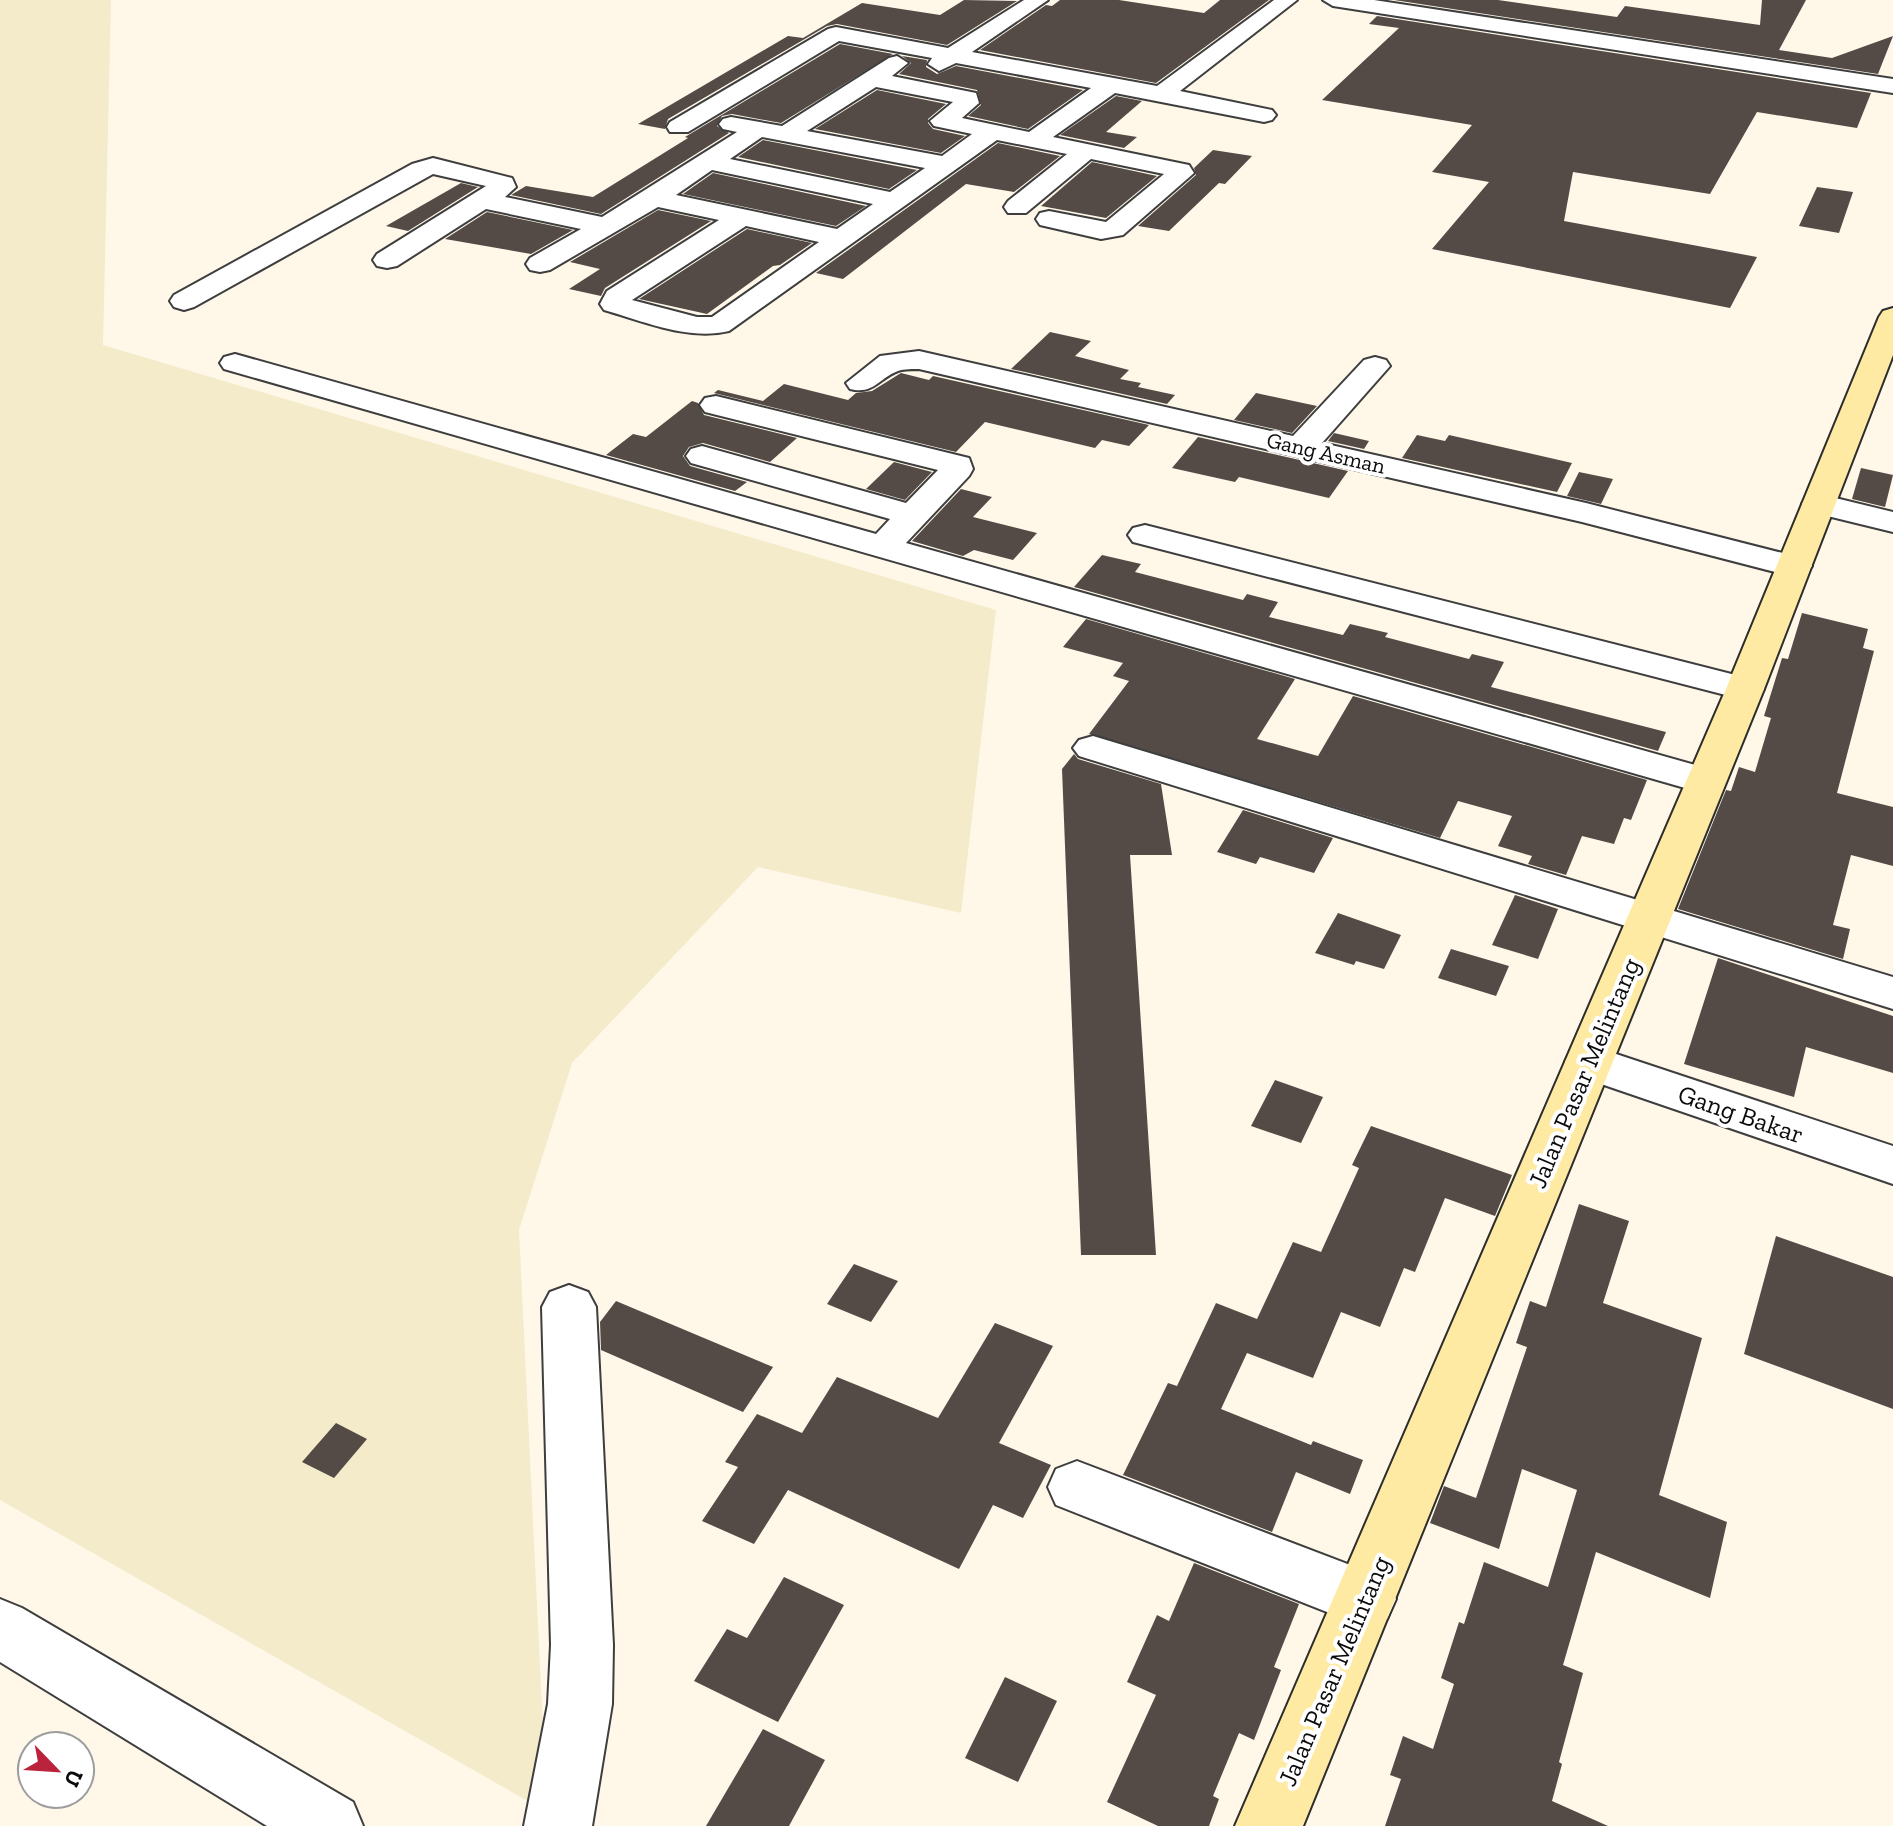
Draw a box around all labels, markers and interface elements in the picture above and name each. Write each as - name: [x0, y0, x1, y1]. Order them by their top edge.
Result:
- street label: Gang Asman: [1264, 426, 1388, 480]
- street label: Jalan Pasar Melintang: [1521, 953, 1647, 1193]
- street label: Gang Bakar: [1674, 1078, 1808, 1150]
- street label: Jalan Pasar Melintang: [1271, 1551, 1397, 1791]
- north arrow: [16, 1730, 96, 1810]
- text: U: [58, 1765, 89, 1791]

